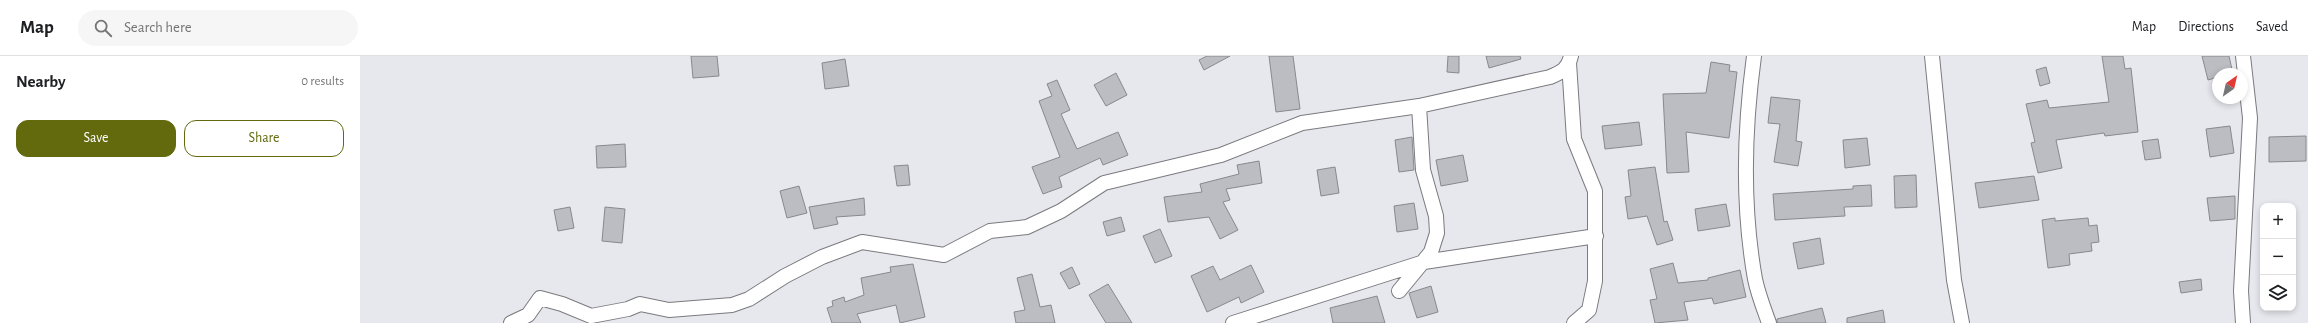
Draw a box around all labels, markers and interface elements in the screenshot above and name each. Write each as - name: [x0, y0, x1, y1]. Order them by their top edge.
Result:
- search box: [78, 10, 358, 46]
- icon: search: [92, 17, 114, 39]
- text: Map: [20, 18, 54, 37]
- text: Search here: [124, 20, 192, 35]
- text: Map: [2132, 20, 2156, 34]
- text: Directions: [2178, 20, 2234, 34]
- text: Saved: [2256, 20, 2288, 34]
- north arrow: [2212, 68, 2248, 104]
- text: Nearby: [16, 73, 66, 90]
- text: 0 results: [301, 75, 344, 88]
- button: Save: [16, 120, 176, 157]
- button: Share: [184, 120, 344, 157]
- map controls: [2260, 203, 2296, 311]
- button: +: [2260, 203, 2296, 239]
- button: −: [2260, 239, 2296, 275]
- button: layers: [2260, 275, 2296, 311]

